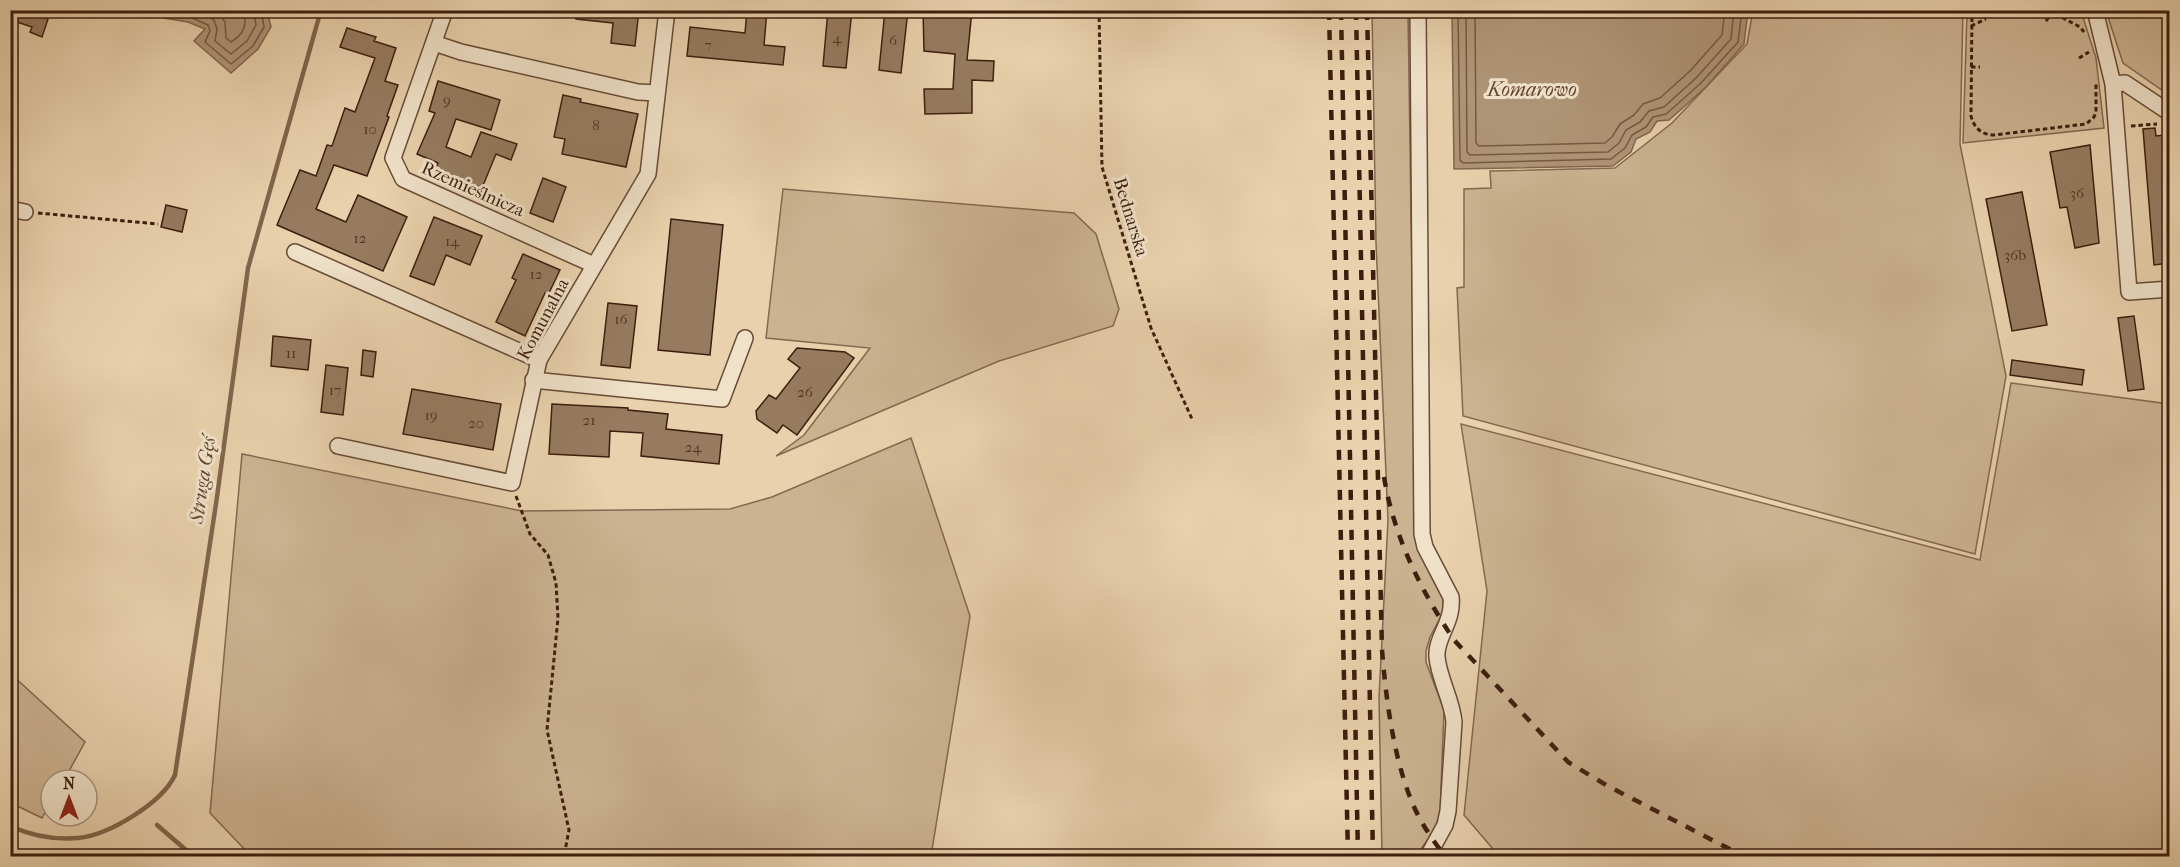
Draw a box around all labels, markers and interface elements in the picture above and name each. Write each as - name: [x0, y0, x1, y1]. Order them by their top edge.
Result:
- house number: 4: [833, 29, 843, 47]
- house number: 6: [889, 31, 898, 49]
- house number: 7: [704, 36, 712, 54]
- water label: Komarowo: [1485, 78, 1577, 101]
- house number: 9: [443, 91, 451, 109]
- house number: 8: [592, 116, 600, 134]
- house number: 10: [363, 120, 377, 138]
- street label: Rzemieślnicza: [418, 157, 528, 222]
- street label: Bednarska: [1109, 175, 1153, 260]
- house number: 36: [2070, 184, 2085, 202]
- house number: 12: [353, 229, 367, 247]
- house number: 14: [445, 232, 460, 250]
- house number: 36b: [2004, 246, 2026, 264]
- house number: 12: [529, 265, 543, 283]
- street label: Komunalna: [513, 274, 574, 364]
- house number: 16: [614, 310, 629, 328]
- house number: 11: [286, 344, 296, 362]
- house number: 17: [329, 381, 341, 399]
- house number: 26: [797, 383, 814, 401]
- house number: 19: [424, 406, 438, 424]
- house number: 21: [582, 411, 596, 429]
- house number: 20: [468, 414, 484, 432]
- water label: Struga Gęś: [185, 431, 221, 526]
- house number: 24: [685, 438, 702, 456]
- north arrow: [39, 768, 99, 828]
- text: N: [63, 774, 76, 793]

